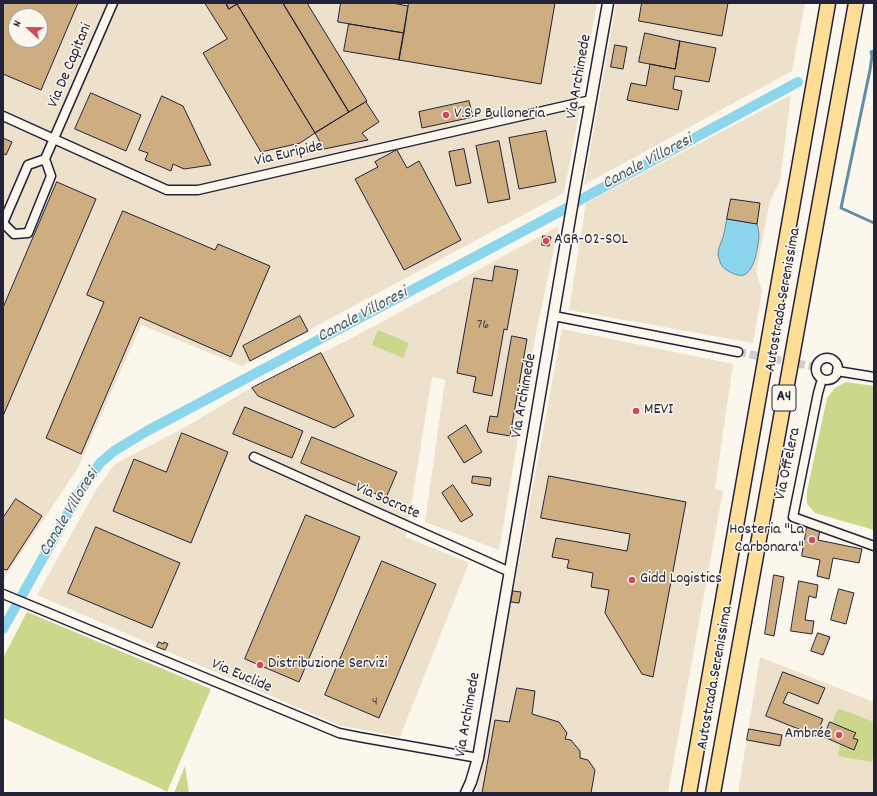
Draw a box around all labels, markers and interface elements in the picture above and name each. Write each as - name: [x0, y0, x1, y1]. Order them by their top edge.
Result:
- north arrow: [8, 8, 48, 48]
- text: N: [9, 18, 26, 29]
- street label: Via De Capitani: [45, 21, 97, 111]
- street label: Via Archimede: [563, 33, 597, 121]
- place label: V.S.P Bulloneria: [454, 105, 545, 125]
- marker: V.S.P Bulloneria: [441, 110, 451, 120]
- water label: Canale Villoresi: [600, 131, 696, 195]
- street label: Via Euripide: [253, 138, 325, 172]
- street label: Autostrada Serenissima: [762, 227, 806, 373]
- place label: AGR-02-SOL: [554, 231, 628, 251]
- marker: AGR-02-SOL: [541, 236, 551, 246]
- water label: Canale Villoresi: [315, 284, 411, 348]
- house number: 76: [477, 318, 489, 334]
- street label: Via Archimede: [508, 352, 542, 440]
- road number: A4: [772, 385, 796, 411]
- place label: MEVI: [644, 401, 673, 421]
- marker: MEVI: [631, 406, 641, 416]
- street label: Via Offelera: [772, 426, 806, 502]
- water label: Canale Villoresi: [36, 465, 104, 561]
- street label: Via Socrate: [352, 479, 422, 525]
- place label: Hosteria "La Carbonara": [729, 521, 804, 559]
- marker: Hosteria "La Carbonara": [807, 535, 817, 545]
- place label: Gidd Logistics: [640, 570, 722, 590]
- marker: Gidd Logistics: [627, 575, 637, 585]
- street label: Autostrada Serenissima: [694, 605, 738, 751]
- place label: Distribuzione Servizi: [268, 655, 387, 675]
- street label: Via Euclide: [208, 656, 274, 698]
- marker: Distribuzione Servizi: [255, 660, 265, 670]
- street label: Via Archimede: [452, 671, 486, 759]
- house number: 4: [372, 695, 378, 711]
- place label: Ambrée: [784, 725, 831, 745]
- marker: Ambrée: [834, 730, 844, 740]

